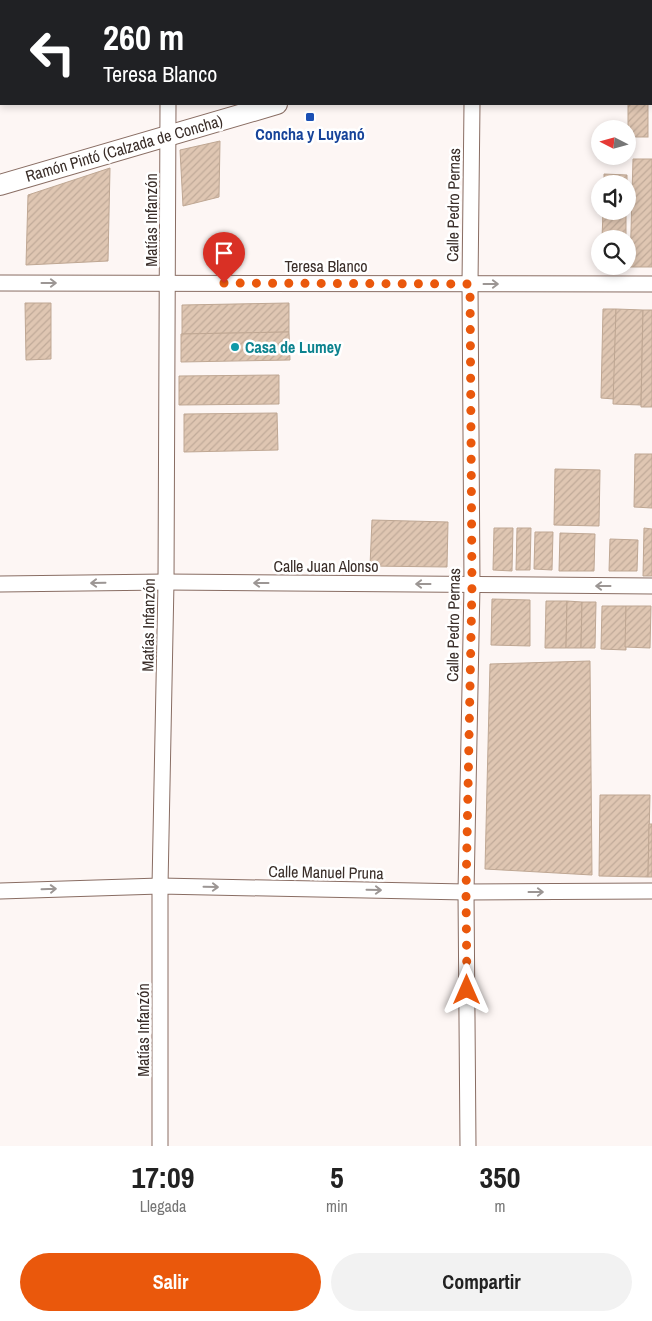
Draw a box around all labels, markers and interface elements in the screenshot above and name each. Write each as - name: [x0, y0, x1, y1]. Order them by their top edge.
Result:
- text: 260 m: [103, 14, 184, 61]
- icon: left: [20, 20, 85, 85]
- text: Teresa Blanco: [103, 59, 217, 89]
- street label: Ramón Pintó (Calzada de Concha): [23, 109, 225, 187]
- marker: Concha y Luyanó: [304, 111, 316, 123]
- north arrow: [591, 120, 636, 165]
- map controls: [591, 120, 636, 275]
- place label: Concha y Luyanó: [255, 123, 365, 145]
- street label: Calle Pedro Pernas: [441, 148, 465, 262]
- street label: Matías Infanzón: [140, 173, 162, 267]
- button: sound: [591, 175, 636, 220]
- button: search: [591, 230, 636, 275]
- pin: [203, 232, 245, 283]
- icon: arrive: [210, 239, 238, 267]
- street label: Teresa Blanco: [284, 255, 368, 277]
- one-way arrow: [40, 278, 56, 288]
- one-way arrow: [482, 279, 499, 289]
- place label: Casa de Lumey: [245, 336, 342, 358]
- marker: Casa de Lumey: [229, 341, 241, 353]
- street label: Calle Juan Alonso: [273, 555, 379, 577]
- street label: Calle Pedro Pernas: [441, 568, 465, 682]
- one-way arrow: [91, 578, 107, 588]
- street label: Matías Infanzón: [136, 578, 160, 672]
- one-way arrow: [253, 578, 270, 588]
- one-way arrow: [416, 579, 432, 589]
- one-way arrow: [596, 581, 612, 591]
- street label: Calle Manuel Pruna: [268, 860, 384, 884]
- one-way arrow: [202, 882, 219, 892]
- one-way arrow: [40, 884, 56, 894]
- one-way arrow: [365, 886, 381, 895]
- one-way arrow: [528, 887, 544, 897]
- position arrow: [440, 963, 492, 1015]
- street label: Matías Infanzón: [132, 983, 154, 1077]
- text: 17:09: [132, 1157, 194, 1197]
- text: 5: [330, 1157, 344, 1197]
- text: 350: [479, 1157, 520, 1197]
- text: Llegada: [140, 1195, 186, 1217]
- text: min: [326, 1195, 348, 1217]
- text: m: [494, 1195, 505, 1217]
- button: Salir: [20, 1253, 321, 1311]
- button: Compartir: [331, 1253, 632, 1311]

